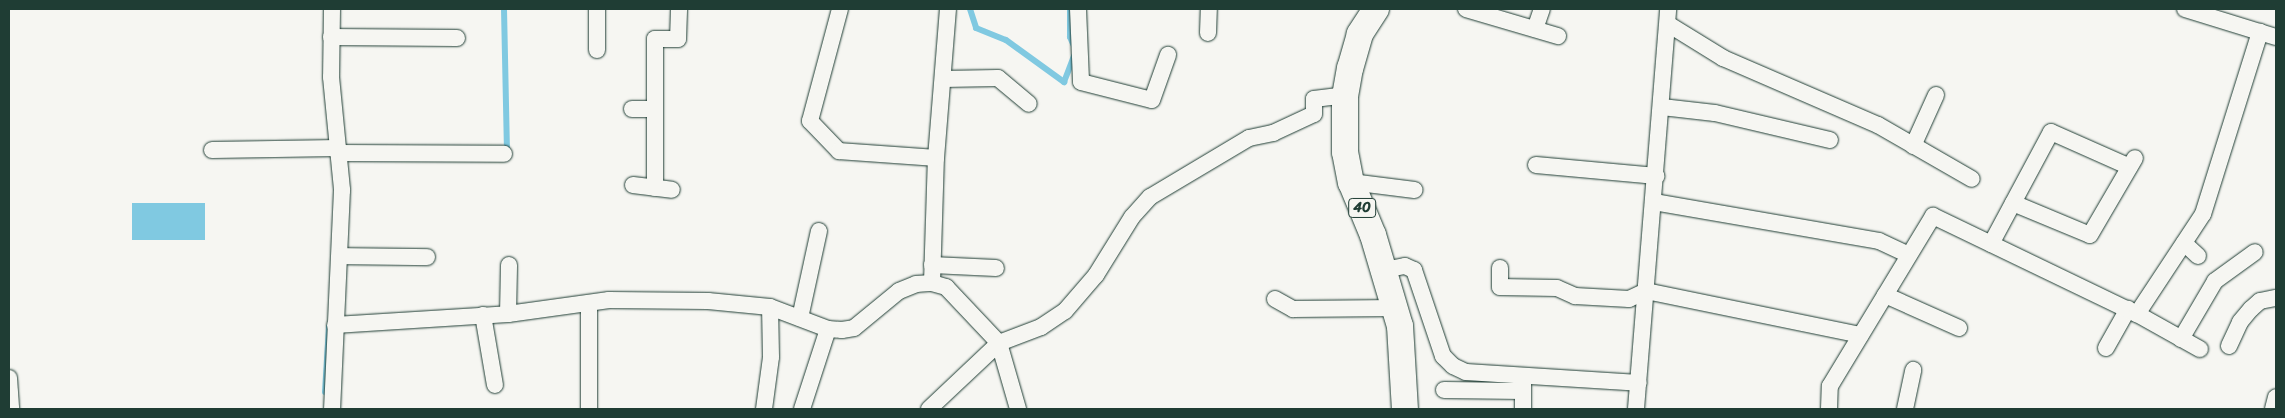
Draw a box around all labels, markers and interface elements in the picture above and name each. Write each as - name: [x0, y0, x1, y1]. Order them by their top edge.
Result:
- road number: 40: [1347, 197, 1377, 220]

